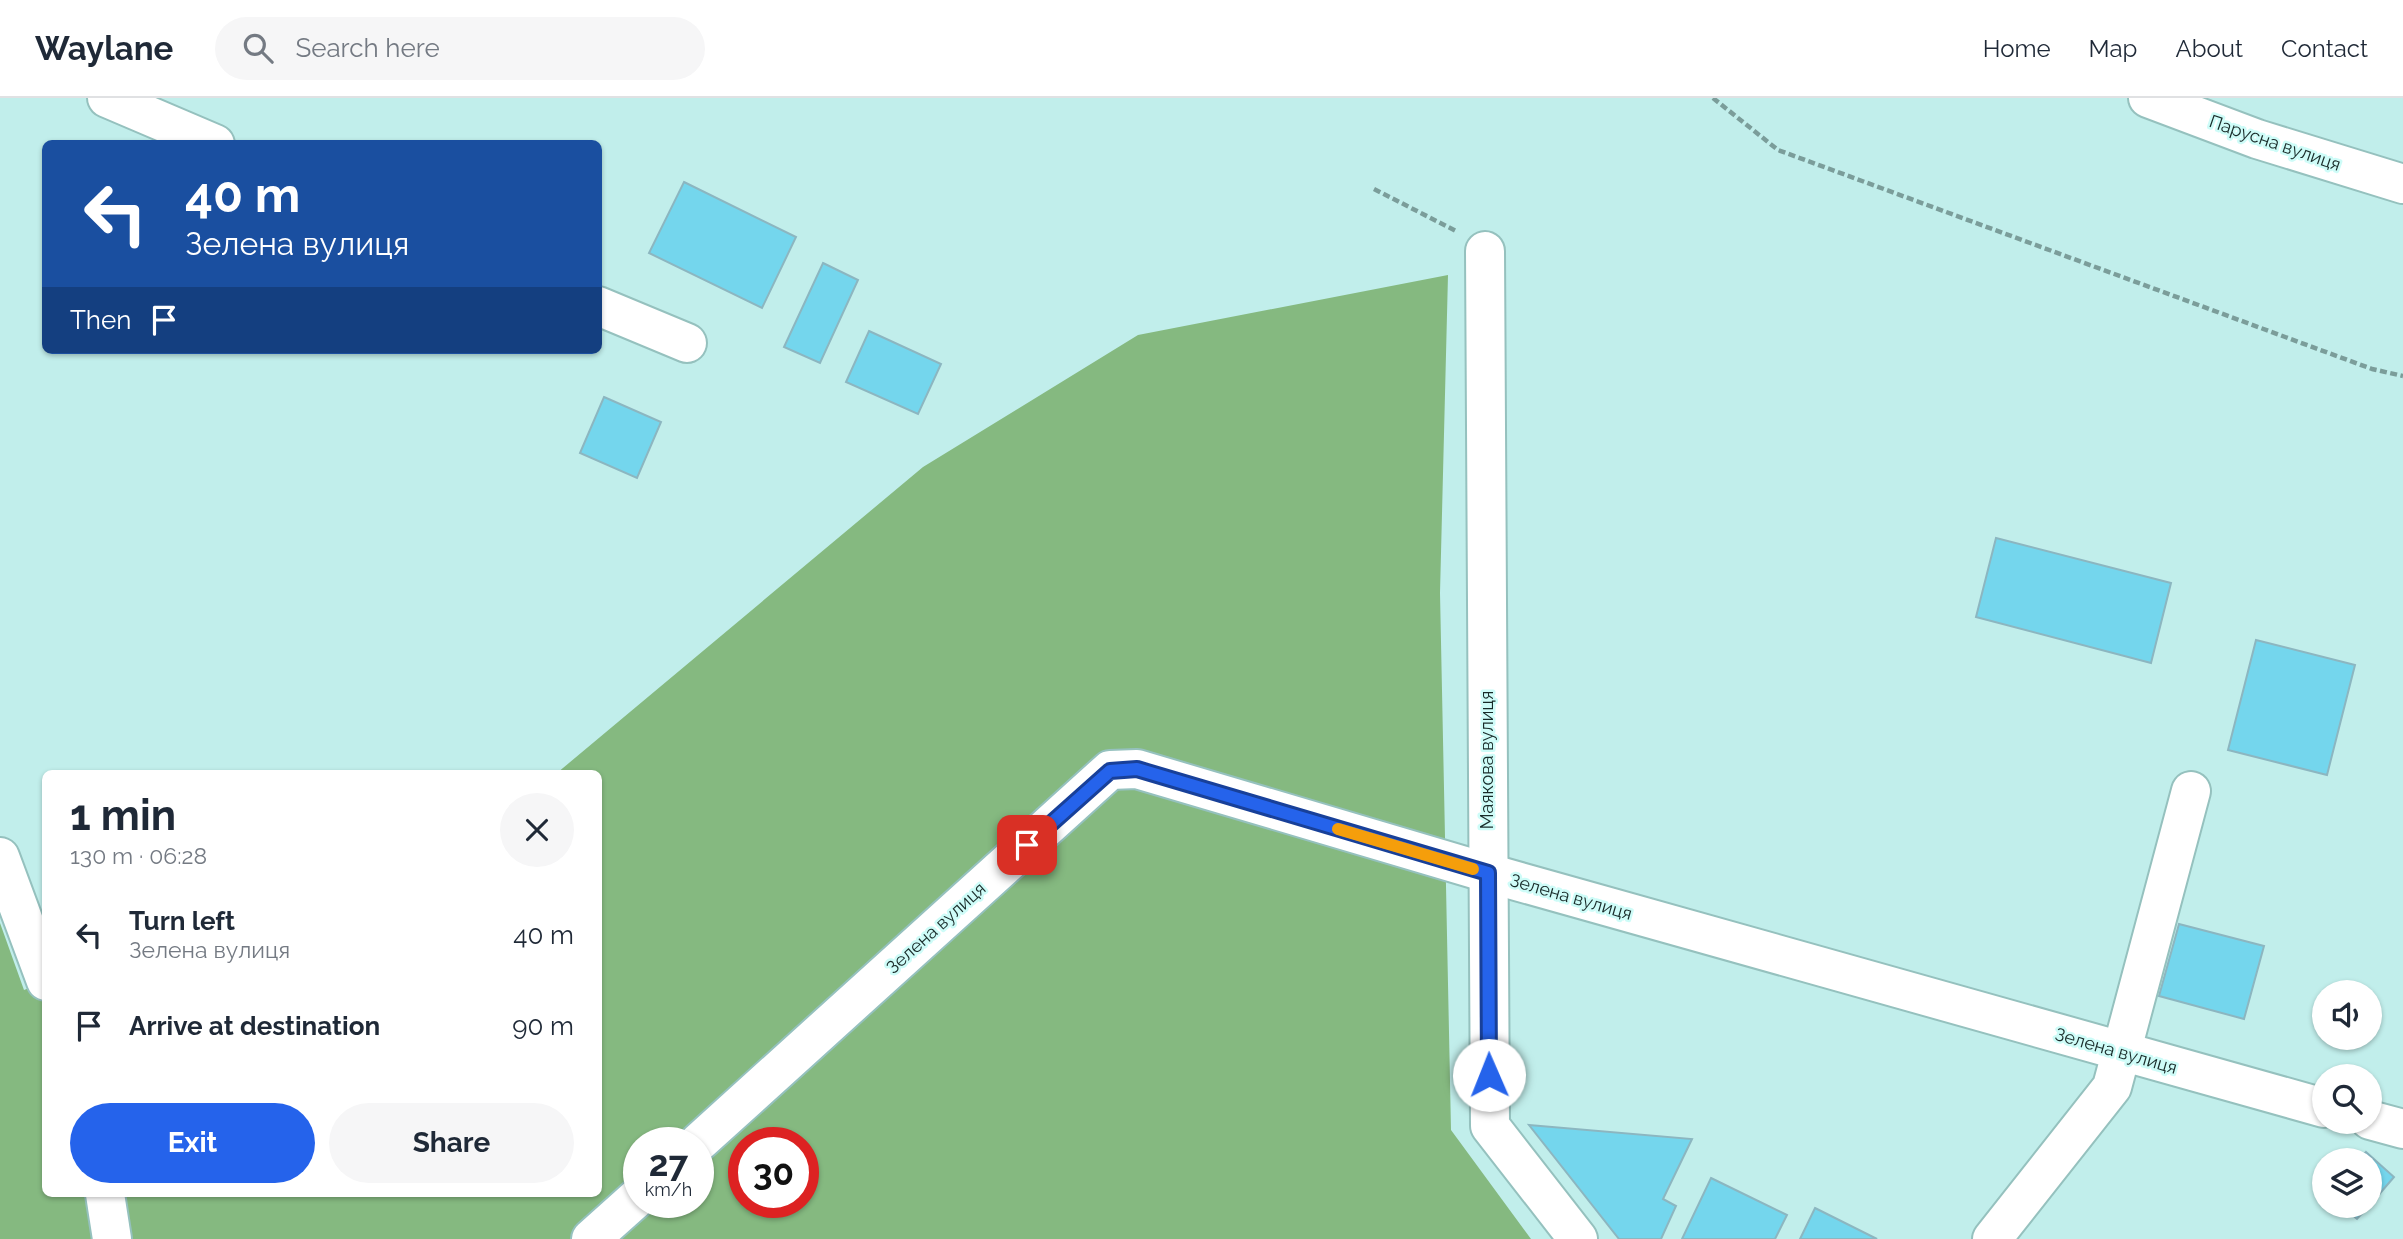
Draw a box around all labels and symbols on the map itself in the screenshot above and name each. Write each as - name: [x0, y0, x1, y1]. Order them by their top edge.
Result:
- street label: Парусна вулиця: [2207, 110, 2344, 175]
- street label: Маякова вулиця: [1476, 691, 1497, 829]
- pin: [997, 815, 1057, 875]
- street label: Зелена вулиця: [1508, 869, 1635, 924]
- street label: Зелена вулиця: [882, 878, 990, 978]
- street label: Зелена вулиця: [2053, 1023, 2180, 1078]
- position arrow: [1452, 1038, 1526, 1112]
- speed limit sign: 30: [728, 1127, 819, 1218]

